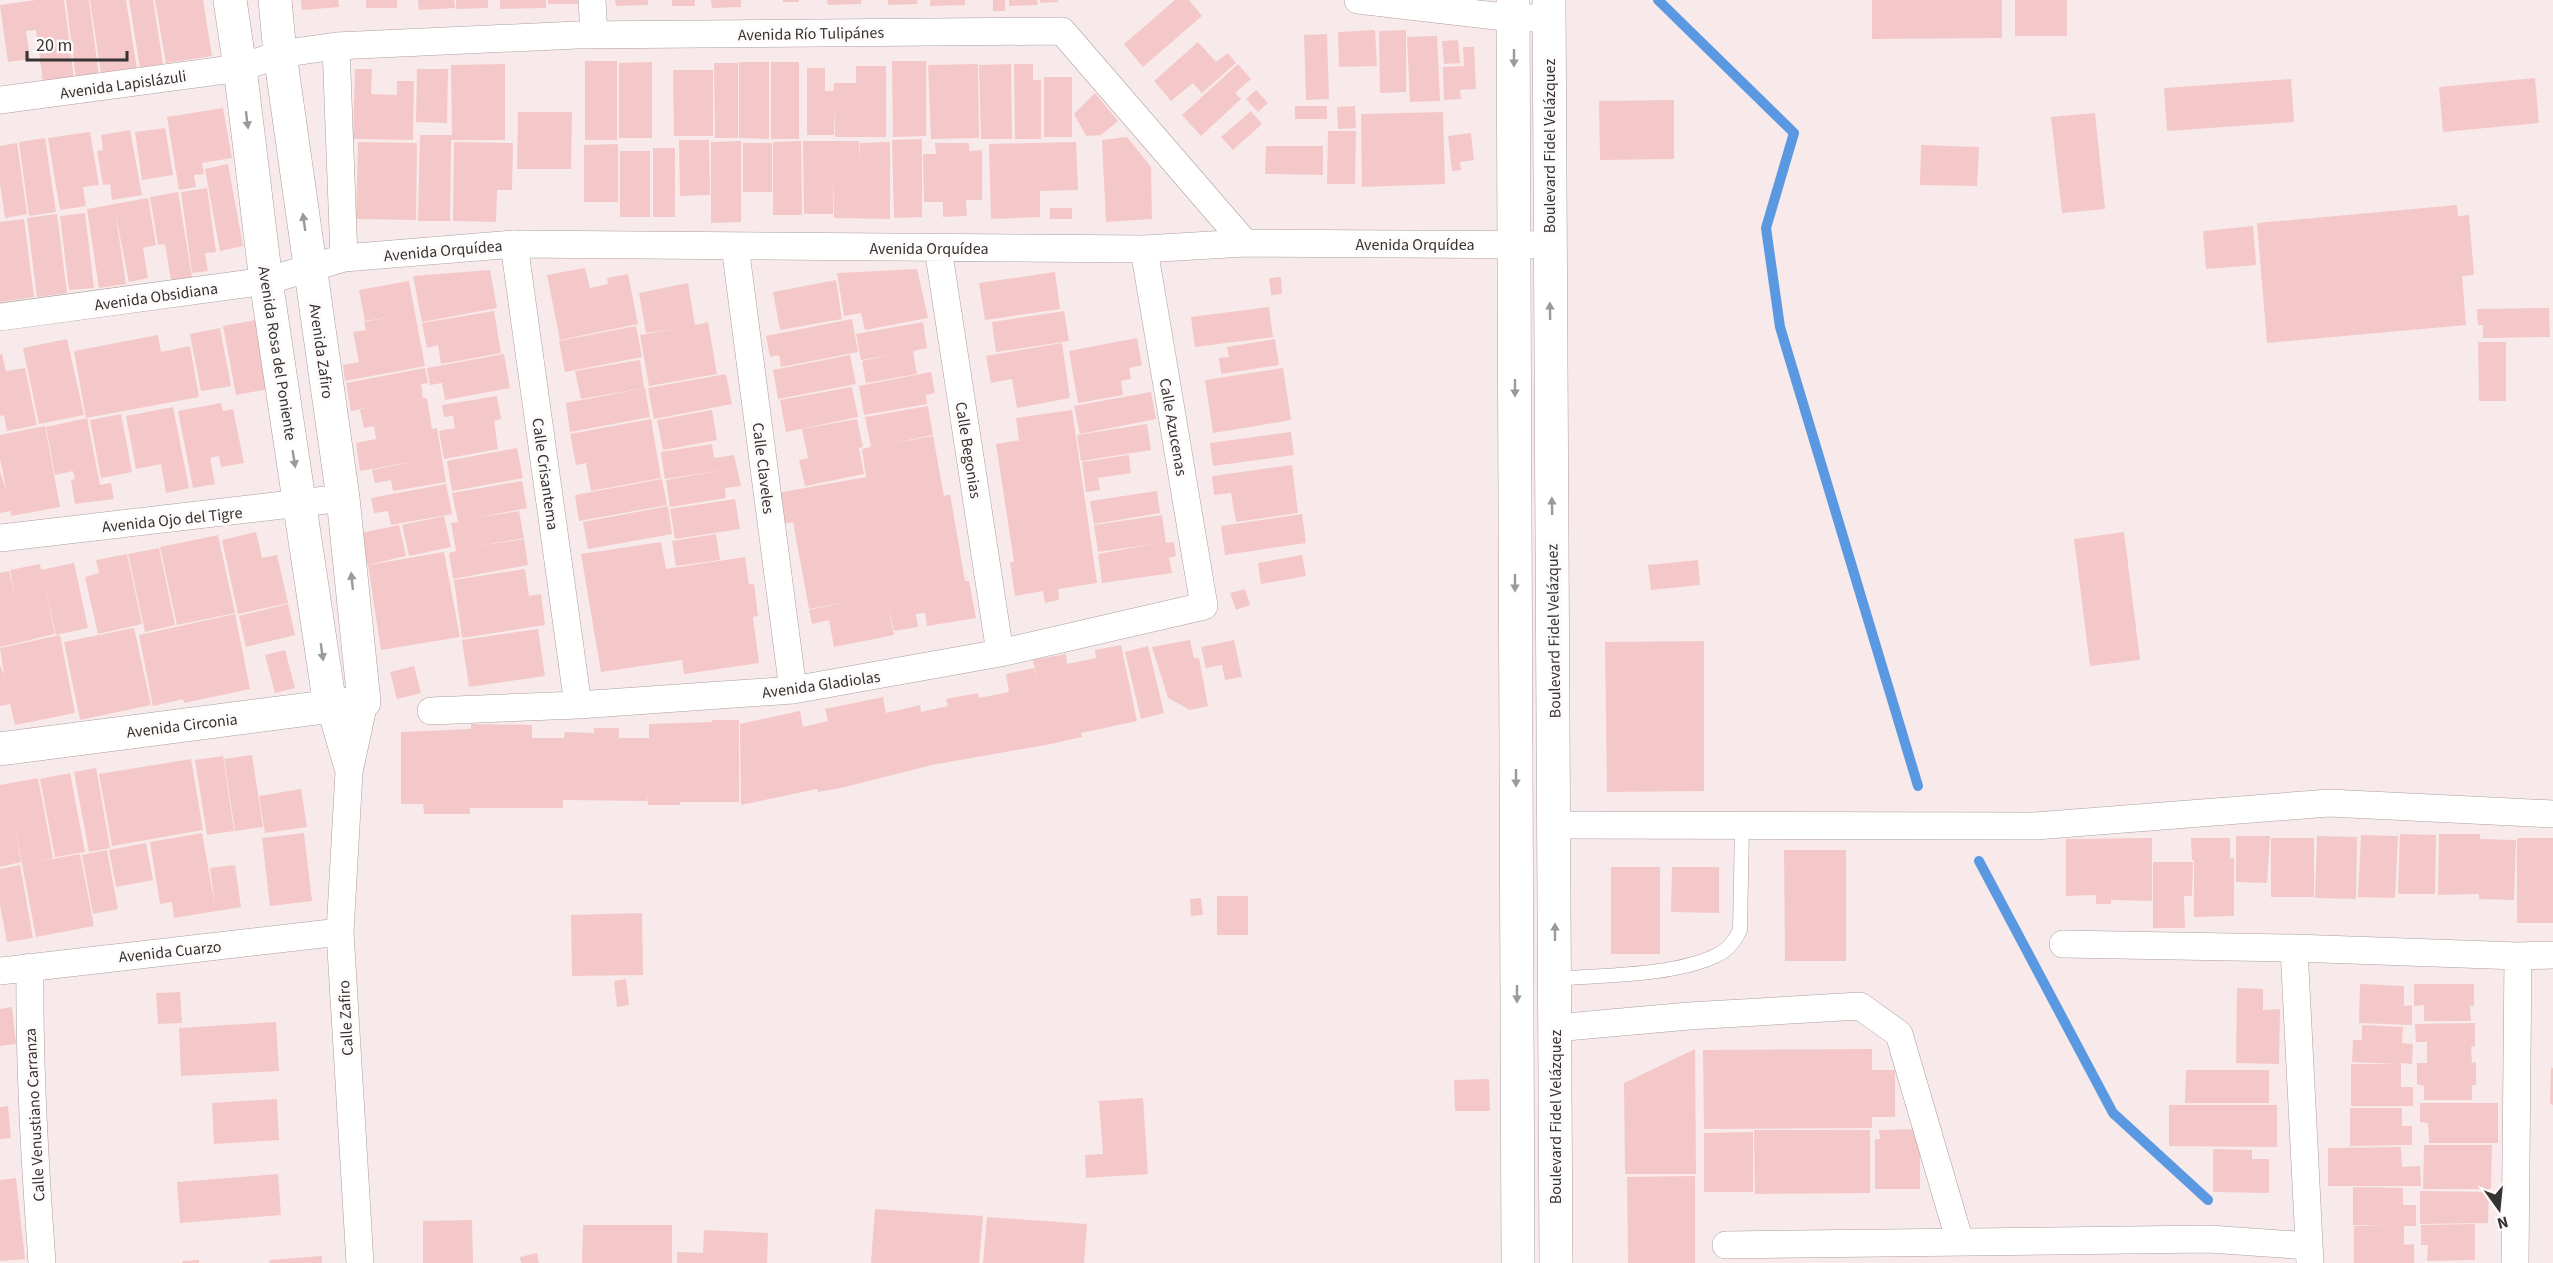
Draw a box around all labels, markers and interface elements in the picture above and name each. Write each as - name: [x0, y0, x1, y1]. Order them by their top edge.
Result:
- street label: Avenida Río Tulipánes: [738, 22, 885, 46]
- scale bar: [27, 24, 128, 62]
- text: 20 m: [36, 33, 72, 58]
- one-way arrow: [1509, 49, 1519, 68]
- street label: Boulevard Fidel Velázquez: [1539, 59, 1561, 233]
- street label: Avenida Lapislázuli: [58, 65, 188, 105]
- one-way arrow: [242, 111, 251, 130]
- one-way arrow: [299, 212, 308, 231]
- street label: Avenida Orquídea: [1356, 234, 1474, 256]
- street label: Avenida Orquídea: [383, 235, 503, 267]
- street label: Avenida Orquídea: [870, 238, 988, 260]
- street label: Avenida Rosa del Poniente: [252, 264, 302, 442]
- street label: Avenida Obsidiana: [93, 277, 219, 317]
- one-way arrow: [1545, 301, 1555, 320]
- street label: Avenida Zafiro: [303, 302, 339, 400]
- street label: Calle Azucenas: [1154, 377, 1192, 478]
- one-way arrow: [1510, 378, 1520, 397]
- street label: Calle Begonias: [950, 400, 987, 500]
- street label: Calle Crisantema: [526, 417, 564, 532]
- street label: Calle Claveles: [746, 421, 780, 515]
- one-way arrow: [290, 450, 299, 469]
- one-way arrow: [1547, 496, 1557, 515]
- street label: Avenida Ojo del Tigre: [101, 502, 244, 538]
- street label: Boulevard Fidel Velázquez: [1541, 543, 1567, 718]
- one-way arrow: [347, 572, 357, 591]
- one-way arrow: [1510, 573, 1520, 592]
- one-way arrow: [318, 643, 327, 662]
- street label: Avenida Gladiolas: [761, 666, 882, 704]
- street label: Avenida Circonia: [125, 708, 239, 744]
- one-way arrow: [1511, 768, 1521, 787]
- one-way arrow: [1550, 922, 1560, 941]
- street label: Avenida Cuarzo: [118, 936, 223, 968]
- street label: Calle Zafiro: [333, 980, 359, 1056]
- one-way arrow: [1512, 984, 1522, 1003]
- street label: Calle Venustiano Carranza: [19, 1028, 51, 1202]
- street label: Boulevard Fidel Velázquez: [1545, 1030, 1567, 1204]
- north arrow: [2469, 1179, 2529, 1239]
- text: N: [2495, 1211, 2511, 1235]

